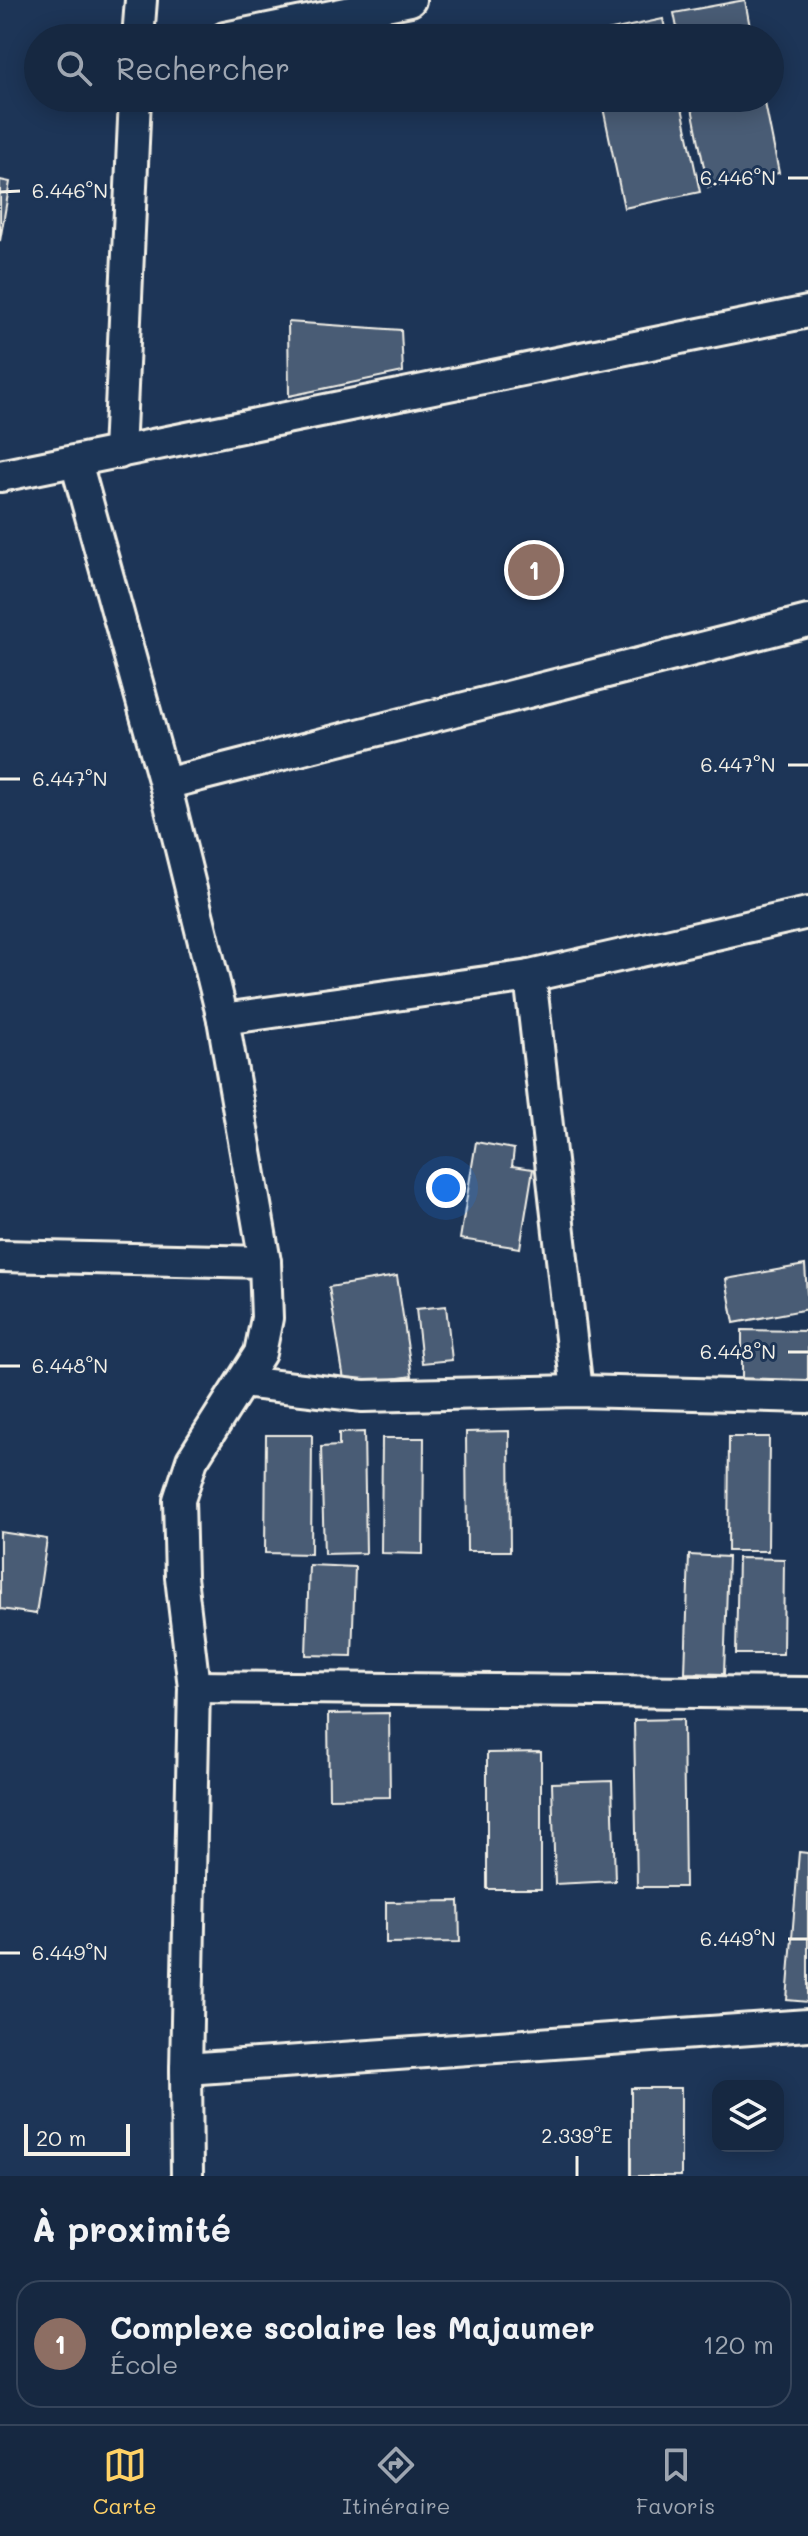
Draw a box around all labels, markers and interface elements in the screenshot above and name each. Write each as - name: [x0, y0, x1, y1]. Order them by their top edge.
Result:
- search box: [24, 24, 784, 112]
- icon: search: [52, 46, 96, 90]
- text: Rechercher: [116, 48, 290, 88]
- text: 6.446°N: [700, 164, 776, 190]
- text: 6.446°N: [32, 177, 108, 203]
- pin: 1: [508, 540, 560, 600]
- text: 6.447°N: [700, 751, 776, 777]
- text: 6.447°N: [32, 765, 108, 791]
- your location: [426, 1168, 466, 1208]
- text: 6.448°N: [700, 1338, 776, 1364]
- text: 6.448°N: [32, 1352, 108, 1378]
- text: 6.449°N: [700, 1925, 776, 1951]
- text: 6.449°N: [32, 1939, 108, 1965]
- map controls: [712, 2080, 784, 2152]
- button: layers: [712, 2080, 784, 2152]
- scale bar: [24, 2120, 130, 2156]
- text: 2.339°E: [541, 2122, 613, 2148]
- text: 20 m: [36, 2123, 86, 2152]
- text: À proximité: [32, 2206, 231, 2251]
- text: Complexe scolaire les Majaumer: [110, 2307, 595, 2347]
- text: 1: [54, 2327, 66, 2361]
- text: 120 m: [703, 2327, 774, 2361]
- text: École: [110, 2347, 178, 2381]
- tab: Carte: [93, 2443, 157, 2520]
- tab: Itinéraire: [342, 2443, 450, 2520]
- tab: Favoris: [636, 2443, 715, 2520]

